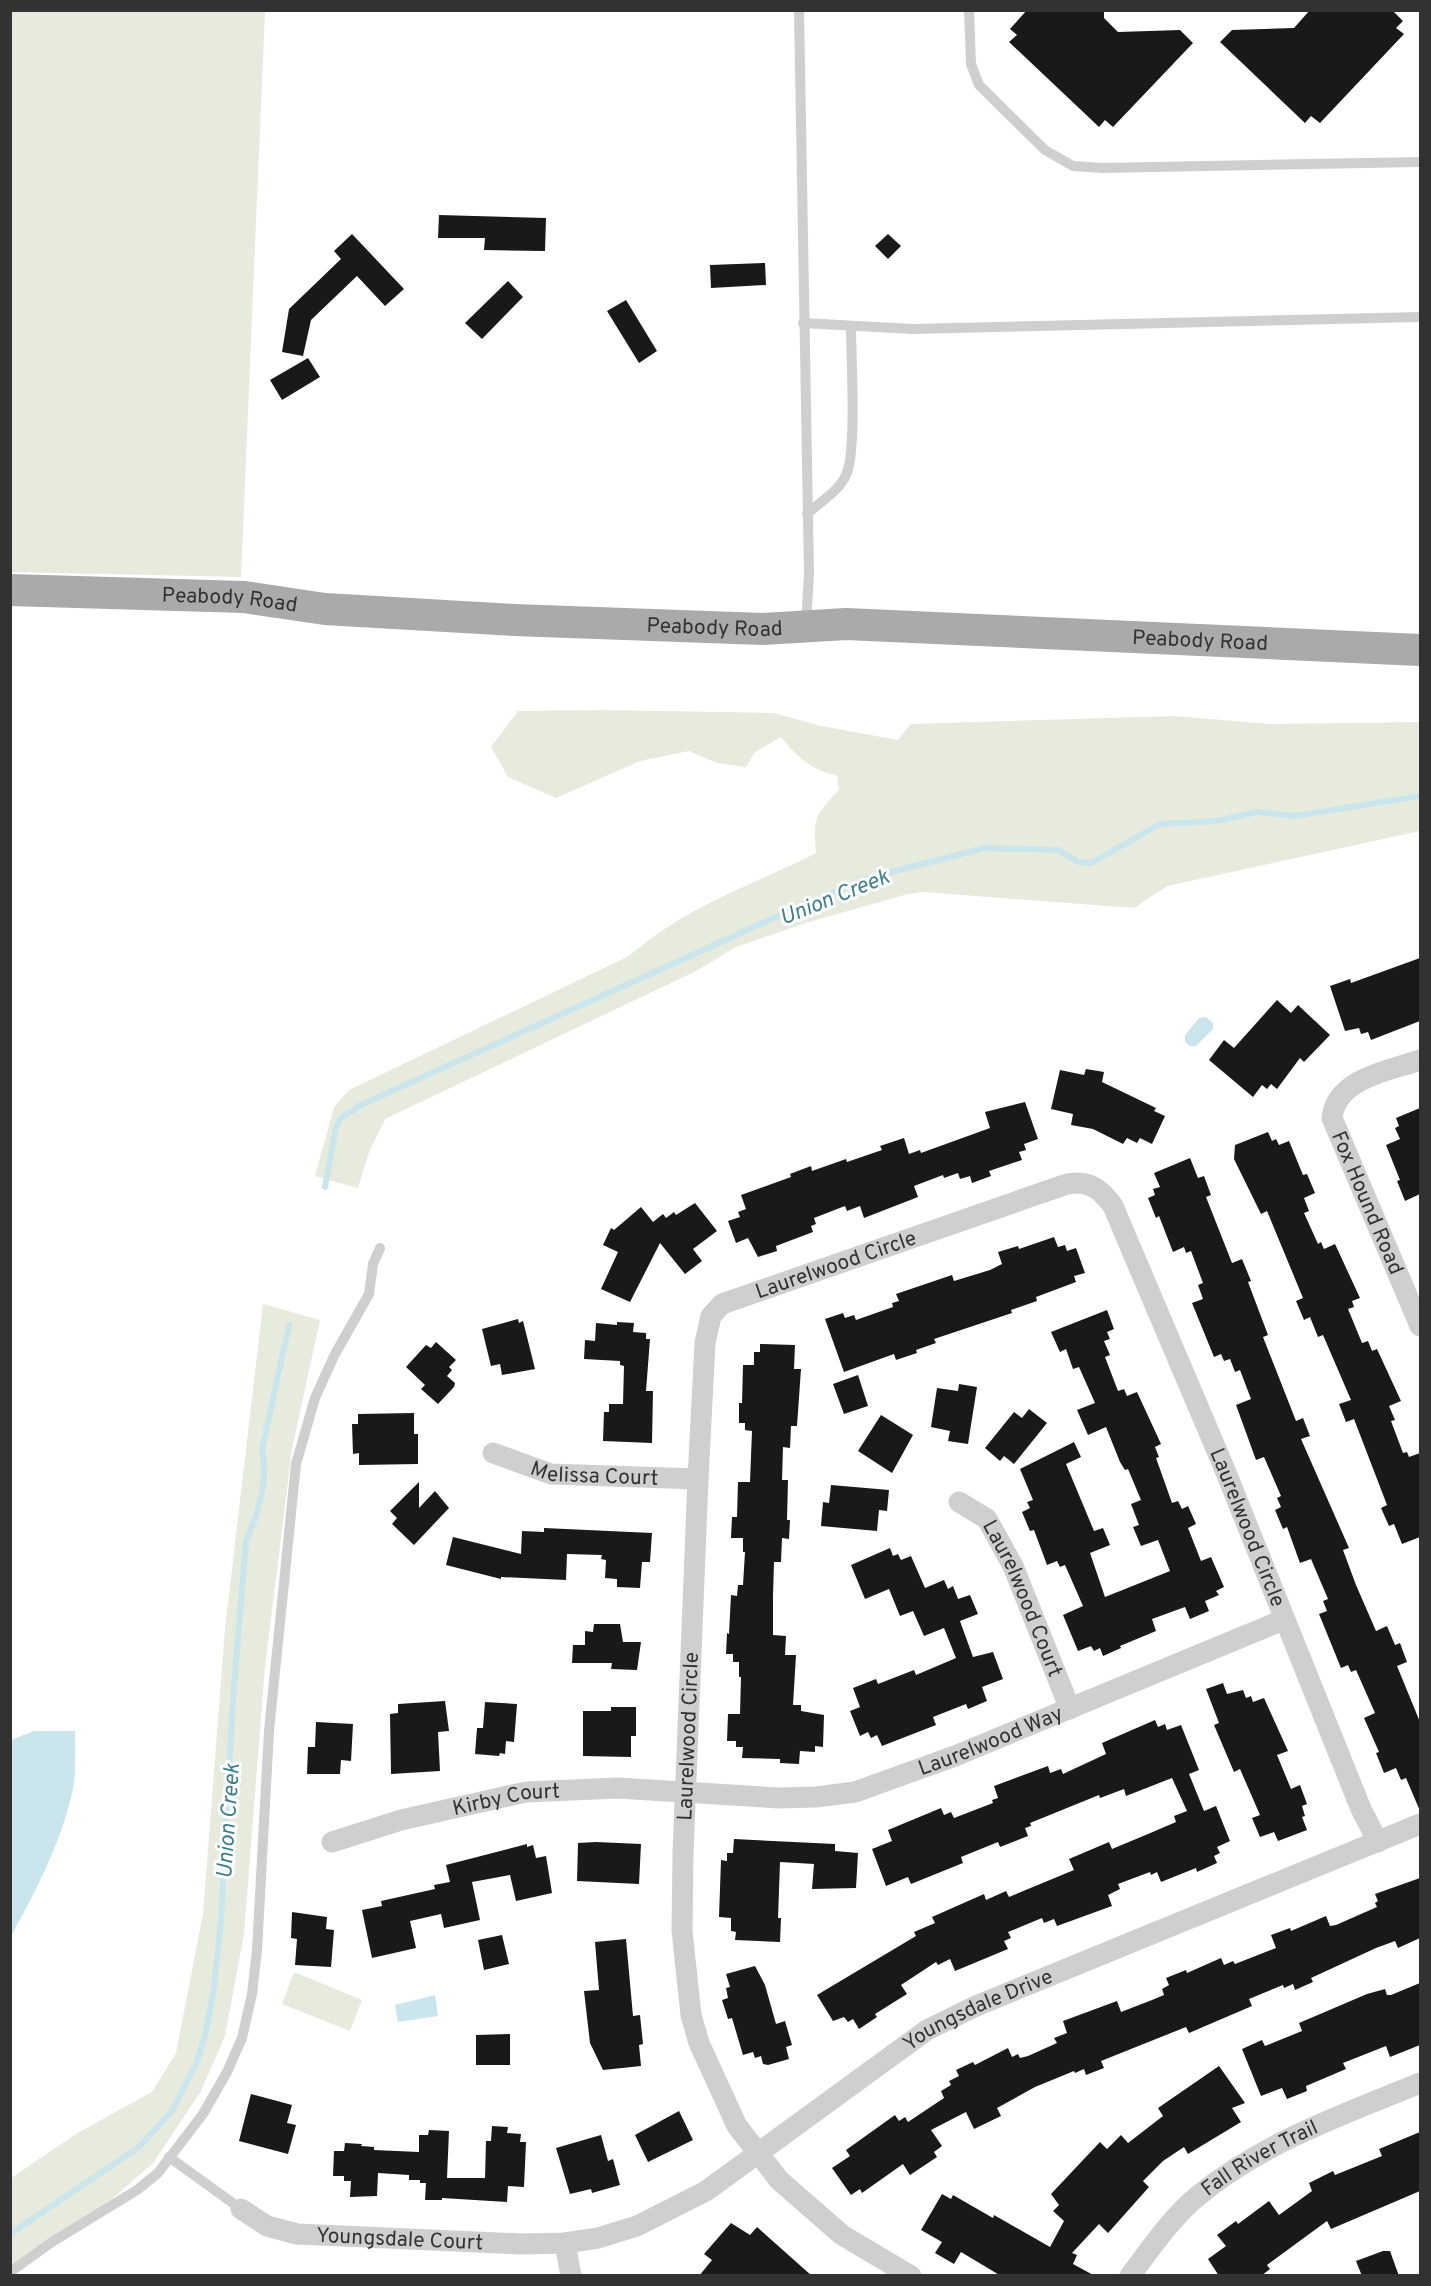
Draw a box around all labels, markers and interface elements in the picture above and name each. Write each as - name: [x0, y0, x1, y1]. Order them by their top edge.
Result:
- street label: Peabody Road: [161, 583, 299, 620]
- street label: Peabody Road: [646, 613, 784, 644]
- street label: Peabody Road: [1131, 625, 1269, 658]
- water label: Union Creek: [776, 864, 894, 933]
- street label: Fox Hound Road: [1324, 1127, 1409, 1279]
- street label: Laurelwood Circle: [752, 1225, 920, 1306]
- street label: Laurelwood Circle: [1202, 1444, 1291, 1611]
- street label: Melissa Court: [526, 1456, 659, 1493]
- street label: Laurelwood Court: [975, 1516, 1068, 1681]
- street label: Laurelwood Circle: [672, 1651, 706, 1821]
- street label: Laurelwood Way: [915, 1701, 1067, 1783]
- water label: Union Creek: [212, 1762, 247, 1880]
- street label: Kirby Court: [450, 1779, 561, 1823]
- street label: Youngsdale Drive: [898, 1964, 1057, 2058]
- street label: Fall River Trail: [1196, 2115, 1323, 2203]
- street label: Youngsdale Court: [316, 2223, 484, 2257]

